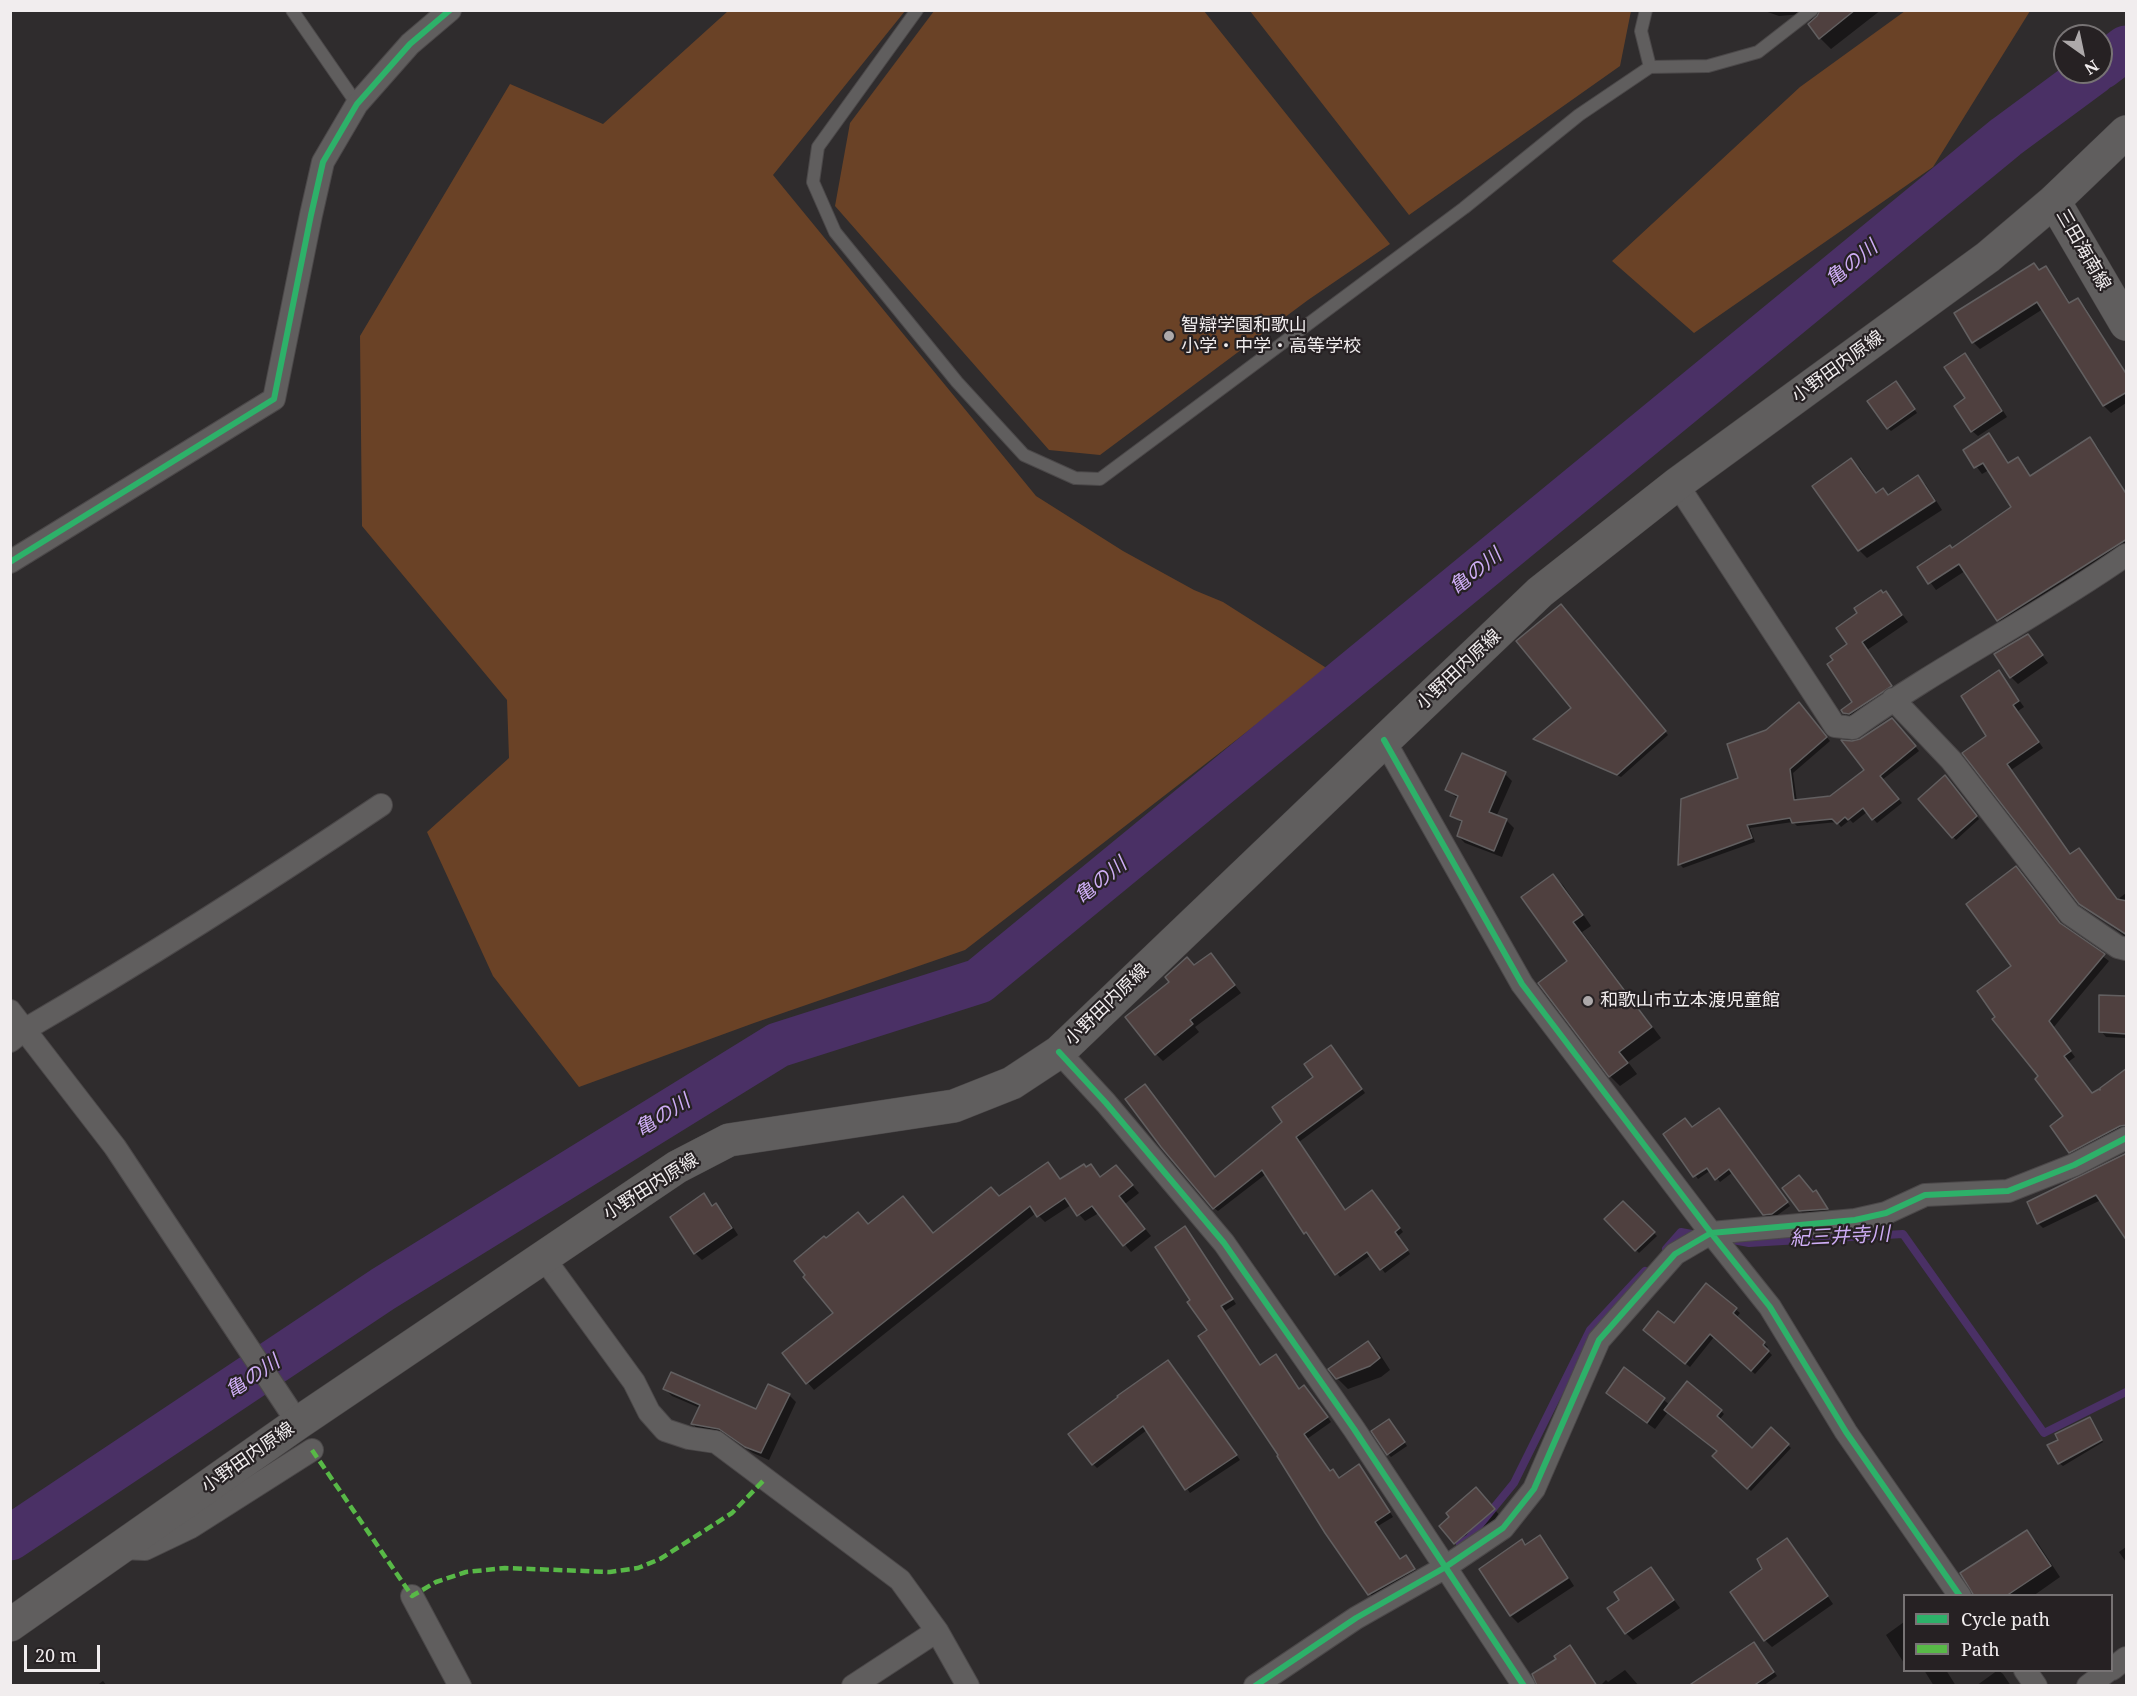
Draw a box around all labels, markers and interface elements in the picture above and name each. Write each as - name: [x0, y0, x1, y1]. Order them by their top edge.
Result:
- north arrow: [2053, 24, 2113, 84]
- text: N: [2080, 55, 2103, 80]
- street label: 三田海南線: [2051, 206, 2115, 294]
- water label: 亀の川: [1821, 236, 1883, 292]
- place label: 智辯学園和歌山 小学・中学・高等学校: [1181, 315, 1361, 358]
- street label: 小野田内原線: [1788, 327, 1888, 407]
- marker: 智辯学園和歌山 小学・中学・高等学校: [1162, 329, 1176, 343]
- water label: 亀の川: [1445, 544, 1507, 600]
- street label: 小野田内原線: [1412, 625, 1506, 715]
- water label: 亀の川: [1070, 853, 1132, 909]
- street label: 小野田内原線: [1061, 960, 1153, 1050]
- place label: 和歌山市立本渡児童館: [1600, 990, 1780, 1012]
- marker: 和歌山市立本渡児童館: [1581, 994, 1595, 1008]
- water label: 亀の川: [631, 1090, 695, 1142]
- street label: 小野田内原線: [599, 1149, 703, 1225]
- water label: 紀三井寺川: [1789, 1222, 1891, 1252]
- water label: 亀の川: [221, 1350, 285, 1404]
- street label: 小野田内原線: [198, 1418, 298, 1498]
- legend: [1903, 1594, 2113, 1672]
- text: Cycle path: [1961, 1607, 2050, 1631]
- scale bar: [27, 1633, 104, 1671]
- text: Path: [1961, 1637, 2000, 1661]
- text: 20 m: [35, 1643, 77, 1667]

